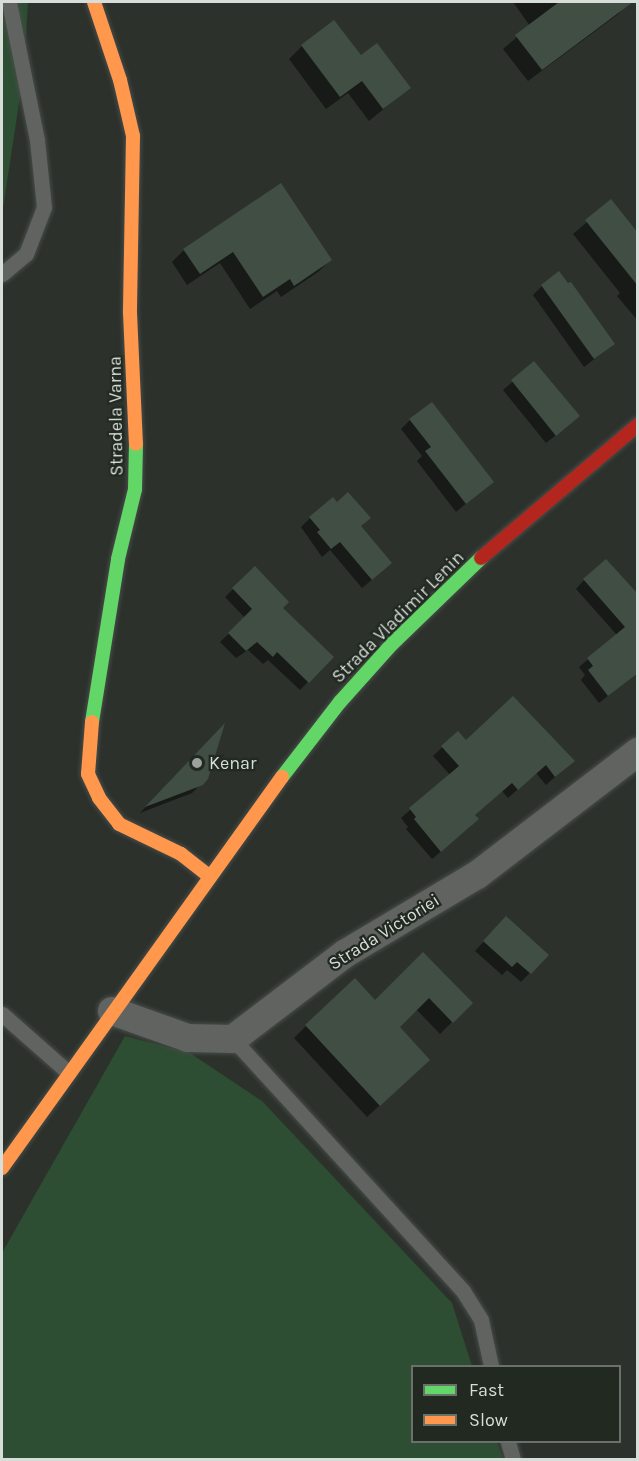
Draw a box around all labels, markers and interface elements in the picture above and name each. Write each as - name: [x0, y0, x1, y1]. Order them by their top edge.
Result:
- street label: Stradela Varna: [104, 356, 128, 476]
- street label: Strada Vladimir Lenin: [328, 547, 468, 687]
- place label: Kenar: [209, 752, 256, 774]
- marker: Kenar: [190, 756, 204, 770]
- street label: Strada Victoriei: [325, 889, 443, 975]
- legend: [411, 1365, 621, 1443]
- text: Fast: [469, 1379, 504, 1401]
- text: Slow: [469, 1409, 508, 1431]

